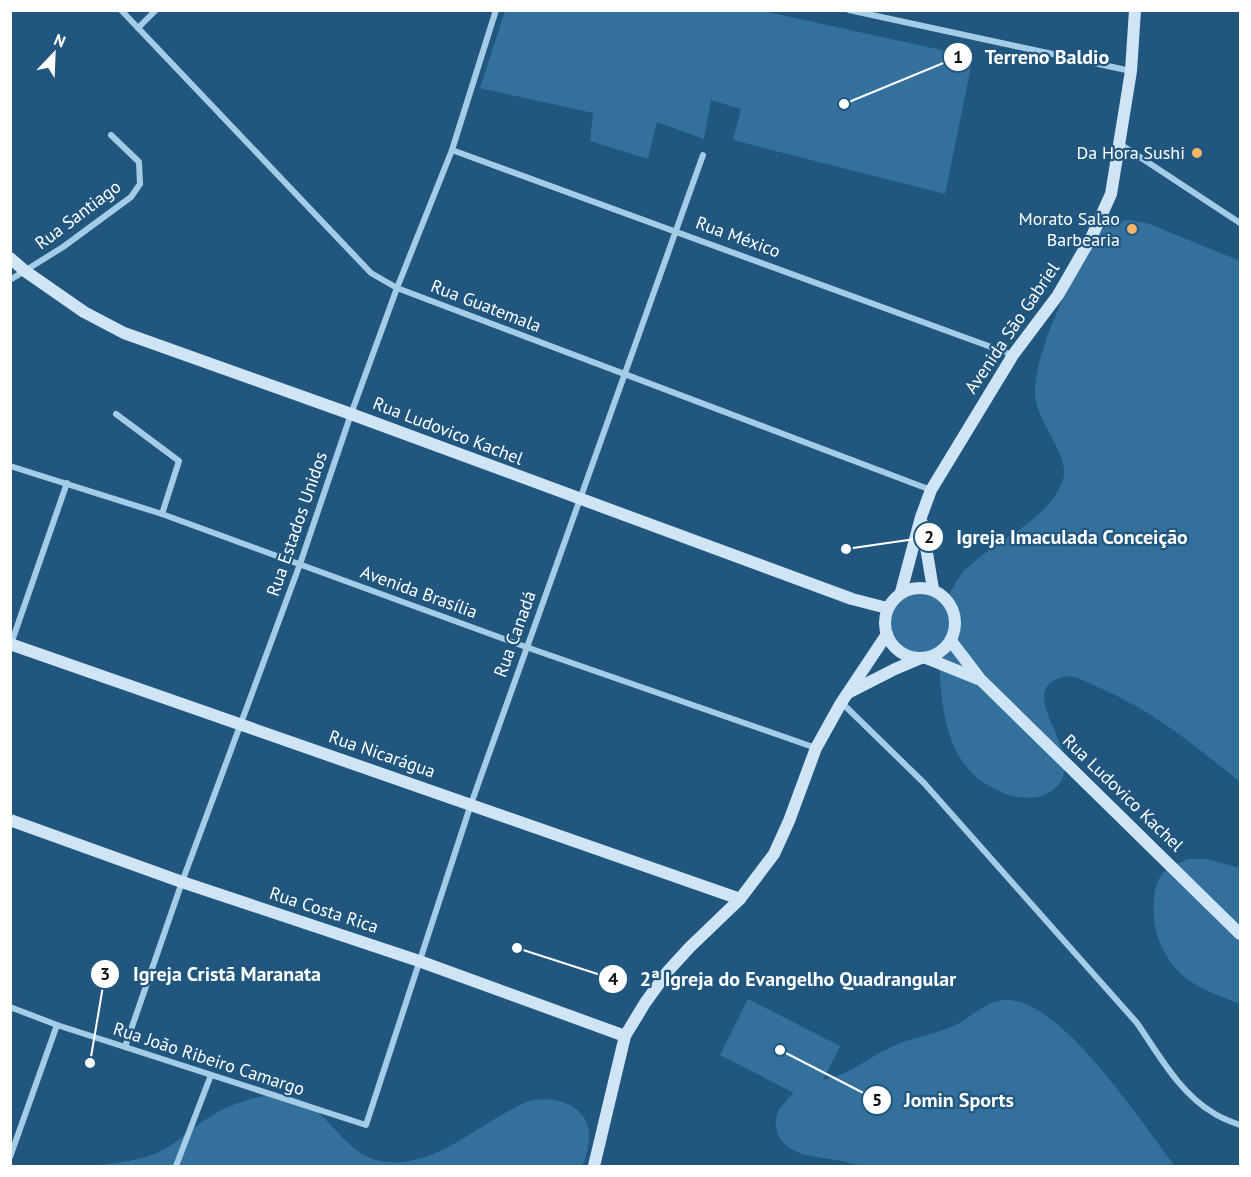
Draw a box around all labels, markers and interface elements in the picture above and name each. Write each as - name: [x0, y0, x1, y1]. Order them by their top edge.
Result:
- north arrow: [24, 24, 84, 84]
- text: N: [51, 29, 69, 51]
- callout: Terreno Baldio: [943, 38, 1121, 76]
- text: Terreno Baldio: [985, 44, 1109, 70]
- text: 1: [953, 45, 963, 68]
- place label: Da Hora Sushi: [1076, 141, 1185, 164]
- marker: Da Hora Sushi: [1190, 146, 1204, 160]
- street label: Rua Santiago: [30, 175, 125, 254]
- place label: Morato Salao Barbearia: [1018, 207, 1120, 251]
- street label: Rua México: [693, 211, 784, 262]
- marker: Morato Salao Barbearia: [1125, 222, 1139, 236]
- street label: Avenida São Gabriel: [959, 257, 1064, 398]
- street label: Rua Guatemala: [428, 274, 545, 337]
- street label: Rua Ludovico Kachel: [370, 391, 527, 470]
- street label: Rua Estados Unidos: [261, 449, 332, 599]
- callout: Igreja Imaculada Conceição: [914, 518, 1200, 556]
- text: Igreja Imaculada Conceição: [956, 524, 1188, 550]
- text: 2: [924, 525, 934, 548]
- street label: Avenida Brasília: [358, 560, 481, 623]
- street label: Rua Canadá: [488, 587, 541, 680]
- street label: Rua Nicarágua: [326, 725, 439, 783]
- street label: Rua Ludovico Kachel: [1058, 729, 1189, 857]
- street label: Rua Costa Rica: [267, 881, 382, 938]
- callout: Igreja Cristã Maranata: [90, 955, 333, 993]
- callout: 2ª Igreja do Evangelho Quadrangular: [598, 960, 968, 998]
- text: Igreja Cristã Maranata: [133, 961, 321, 987]
- text: 3: [100, 962, 110, 985]
- text: 2ª Igreja do Evangelho Quadrangular: [640, 966, 956, 992]
- text: 4: [608, 967, 618, 990]
- street label: Rua João Ribeiro Camargo: [111, 1017, 308, 1100]
- callout: Jomin Sports: [862, 1081, 1026, 1119]
- text: Jomin Sports: [903, 1087, 1014, 1113]
- text: 5: [872, 1088, 882, 1111]

